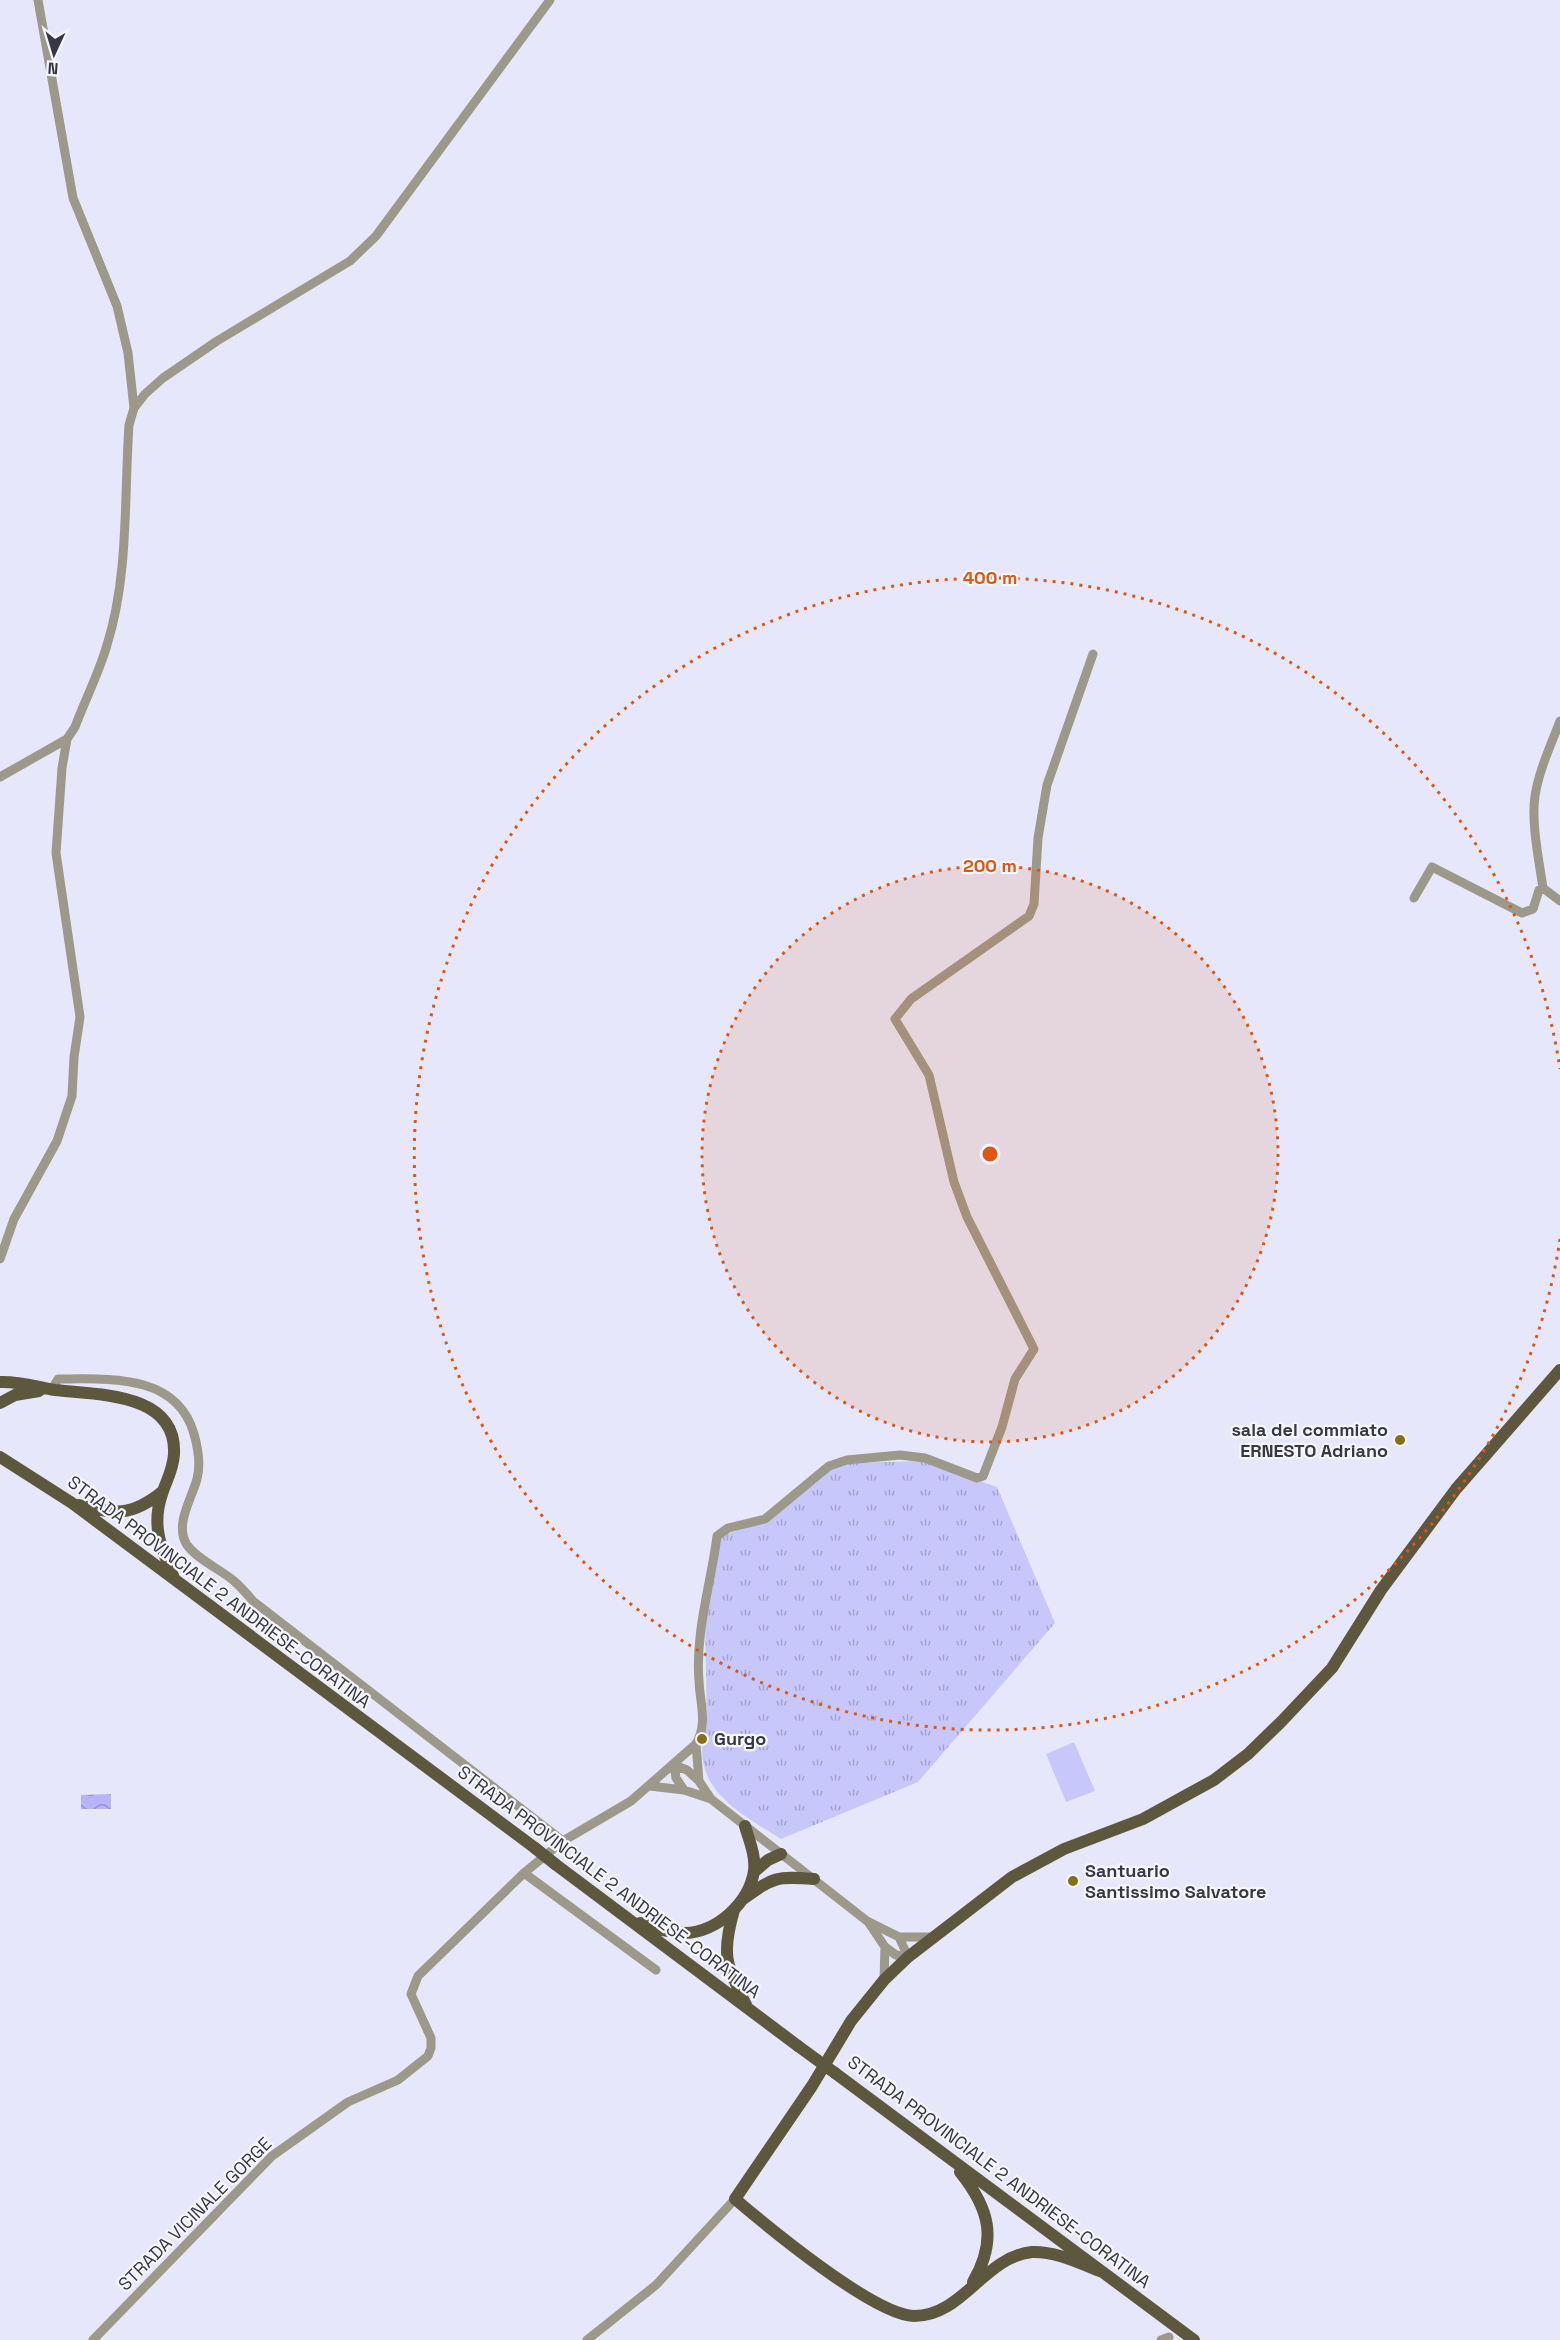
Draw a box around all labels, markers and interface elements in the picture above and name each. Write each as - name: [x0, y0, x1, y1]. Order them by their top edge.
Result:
- north arrow: [24, 24, 84, 84]
- text: N: [47, 58, 59, 79]
- text: 400 m: [963, 566, 1017, 589]
- text: 200 m: [963, 854, 1017, 877]
- centre of rings: [980, 1144, 1000, 1164]
- place label: sala del commiato ERNESTO Adriano: [1231, 1418, 1388, 1462]
- marker: sala del commiato ERNESTO Adriano: [1393, 1433, 1407, 1447]
- street label: STRADA PROVINCIALE 2 ANDRIESE-CORATINA: [63, 1470, 375, 1713]
- place label: Gurgo: [714, 1727, 766, 1750]
- marker: Gurgo: [695, 1732, 709, 1746]
- street label: STRADA PROVINCIALE 2 ANDRIESE-CORATINA: [453, 1760, 765, 2003]
- place label: Santuario Santissimo Salvatore: [1085, 1859, 1266, 1903]
- marker: Santuario Santissimo Salvatore: [1066, 1874, 1080, 1888]
- street label: STRADA PROVINCIALE 2 ANDRIESE-CORATINA: [843, 2050, 1155, 2293]
- street label: STRADA VICINALE GORGE: [113, 2132, 276, 2295]

